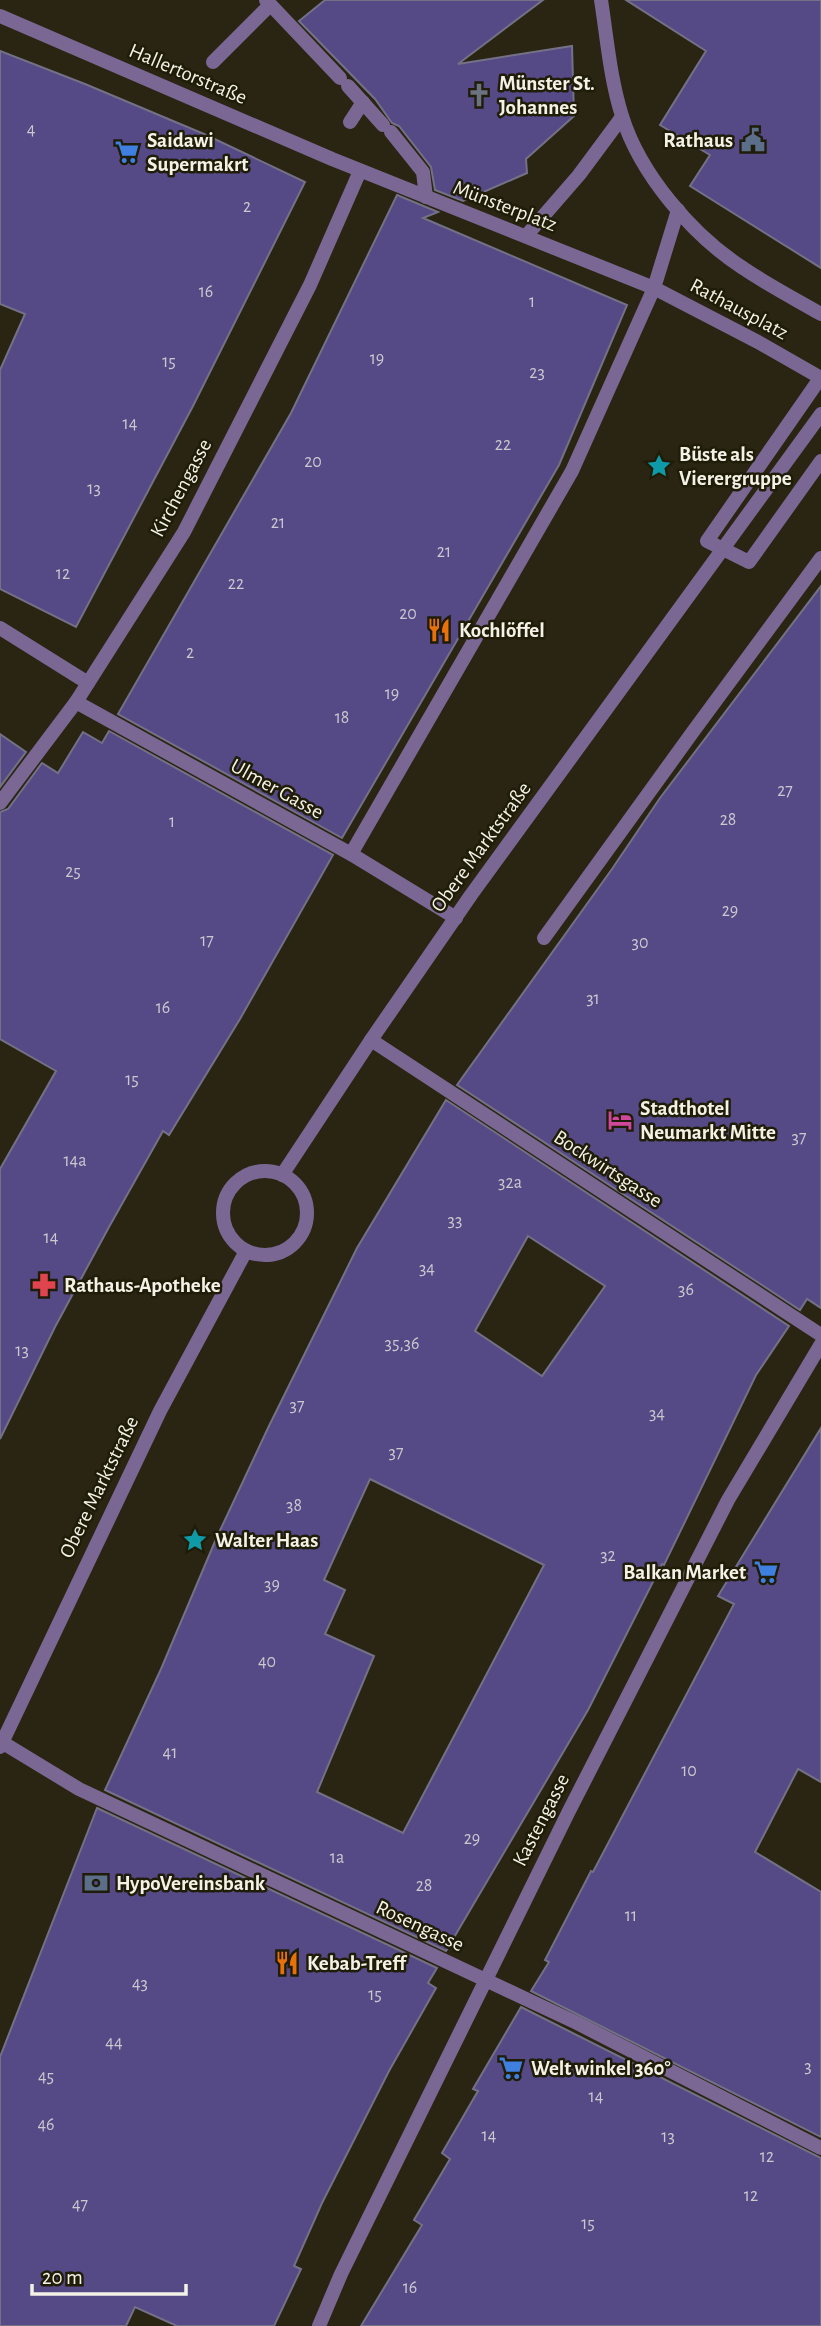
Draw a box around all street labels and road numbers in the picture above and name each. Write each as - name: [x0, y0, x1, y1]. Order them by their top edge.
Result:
- street label: Hallertorstraße: [126, 40, 250, 108]
- street label: Münsterplatz: [450, 177, 560, 235]
- street label: Rathausplatz: [687, 274, 791, 344]
- street label: Kirchengasse: [146, 436, 216, 540]
- street label: Ulmer Gasse: [227, 755, 327, 823]
- street label: Obere Marktstraße: [427, 778, 535, 916]
- street label: Bockwirtsgasse: [550, 1126, 666, 1212]
- street label: Obere Marktstraße: [56, 1413, 142, 1561]
- street label: Kastengasse: [509, 1770, 573, 1870]
- street label: Rosengasse: [373, 1897, 467, 1955]

